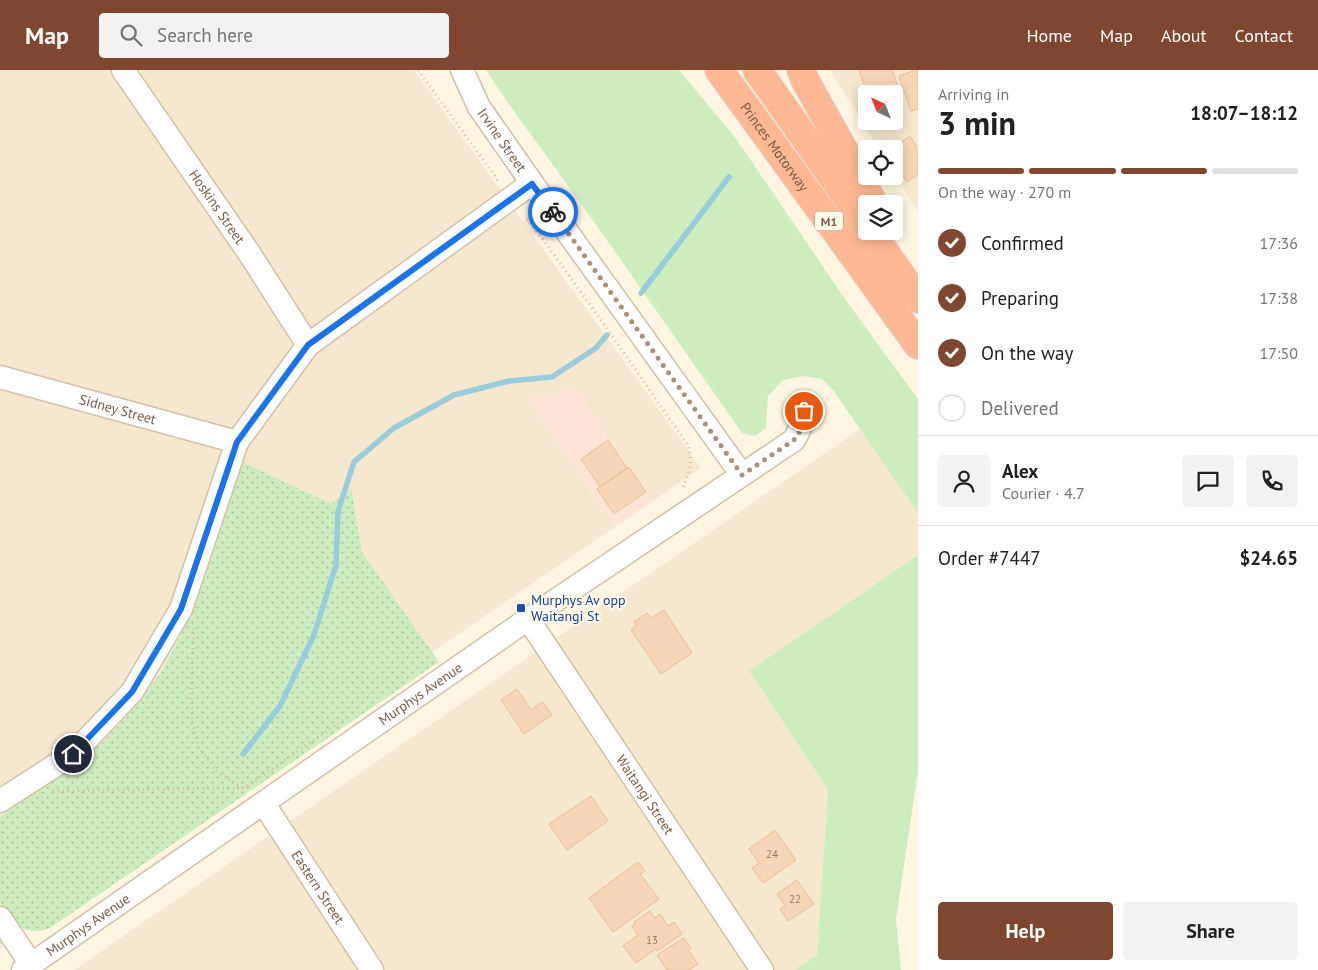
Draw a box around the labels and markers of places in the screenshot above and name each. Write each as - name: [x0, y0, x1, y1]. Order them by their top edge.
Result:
- pin: [783, 390, 825, 432]
- place label: Murphys Av opp Waitangi St: [531, 591, 626, 625]
- marker: Murphys Av opp Waitangi St: [515, 602, 527, 614]
- pin: [52, 733, 94, 775]

